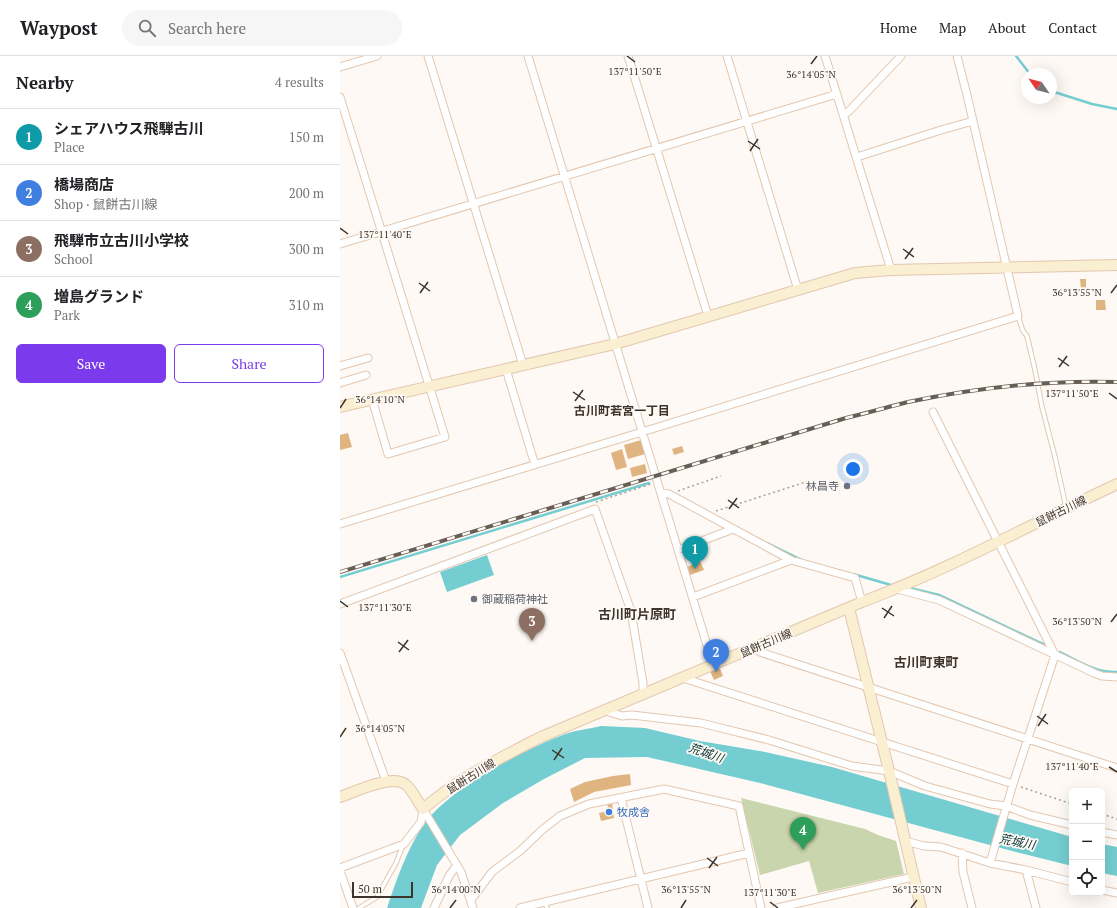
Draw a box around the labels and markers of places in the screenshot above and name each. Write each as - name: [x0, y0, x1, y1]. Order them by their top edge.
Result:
- place label: 林昌寺: [806, 479, 839, 493]
- marker: 林昌寺: [842, 481, 852, 491]
- pin: 1: [682, 536, 708, 569]
- place label: 御蔵稲荷神社: [481, 592, 548, 606]
- marker: 御蔵稲荷神社: [469, 594, 479, 604]
- pin: 3: [519, 608, 545, 641]
- pin: 2: [703, 639, 729, 672]
- place label: 牧成舎: [617, 805, 650, 819]
- marker: 牧成舎: [604, 807, 614, 817]
- pin: 4: [790, 817, 816, 850]

